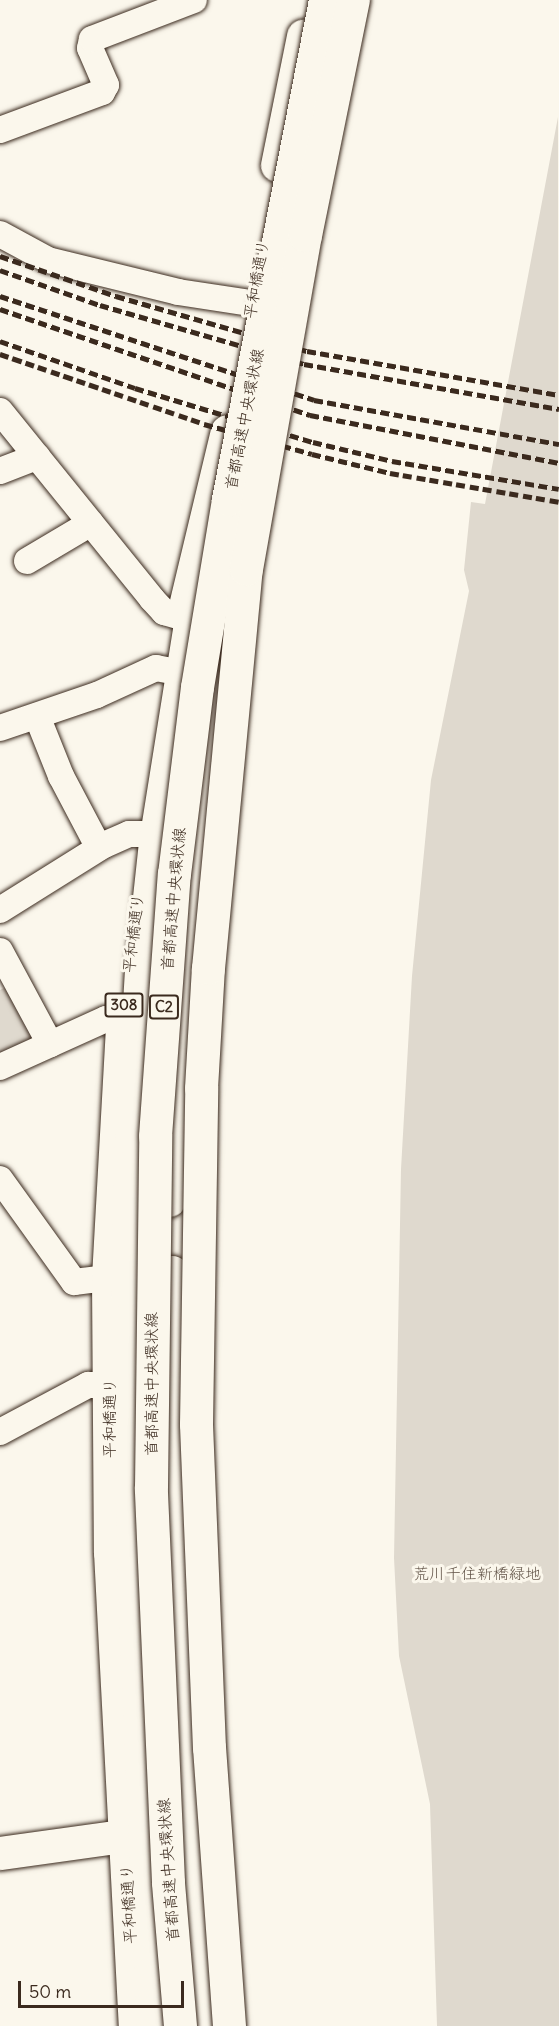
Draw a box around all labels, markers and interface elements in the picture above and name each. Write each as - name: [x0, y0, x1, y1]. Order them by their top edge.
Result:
- street label: 平和橋通り: [240, 238, 272, 320]
- street label: 首都高速中央環状線: [221, 346, 267, 492]
- street label: 首都高速中央環状線: [157, 826, 189, 972]
- street label: 平和橋通り: [119, 892, 147, 974]
- road number: 308: [103, 993, 145, 1017]
- road number: C2: [148, 995, 180, 1019]
- street label: 首都高速中央環状線: [141, 1312, 161, 1456]
- street label: 平和橋通り: [99, 1378, 119, 1458]
- park label: 荒川千住新橋緑地: [413, 1563, 541, 1583]
- street label: 首都高速中央環状線: [153, 1798, 183, 1942]
- street label: 平和橋通り: [116, 1864, 140, 1944]
- scale bar: [21, 1969, 188, 2007]
- text: 50 m: [29, 1980, 71, 2003]

